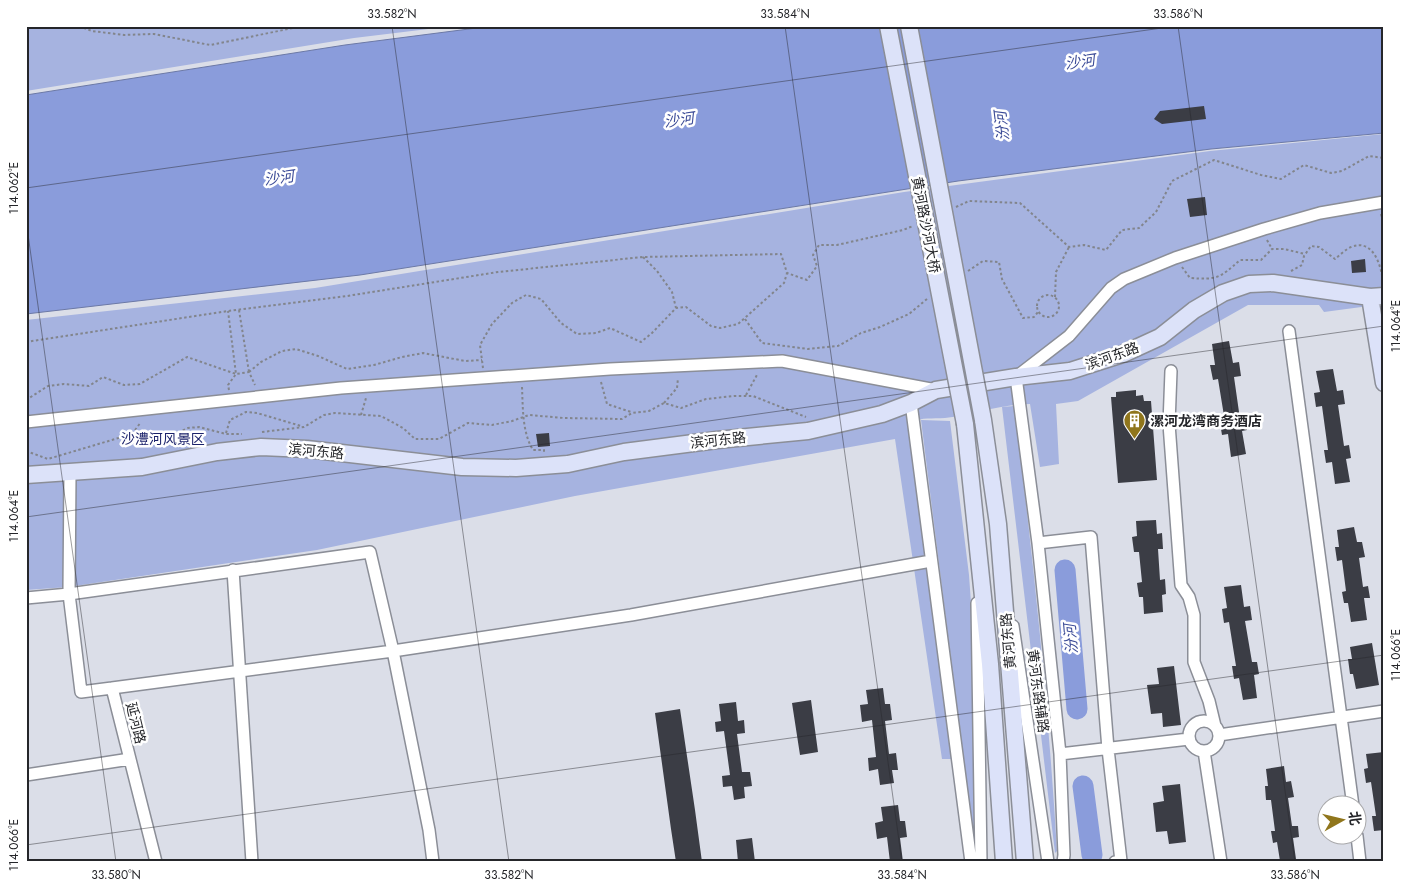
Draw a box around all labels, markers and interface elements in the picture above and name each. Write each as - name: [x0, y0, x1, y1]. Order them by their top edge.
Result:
- text: 33.582°N: [367, 5, 417, 23]
- text: 33.584°N: [760, 5, 810, 23]
- text: 33.586°N: [1153, 5, 1203, 23]
- water label: 沙河: [1064, 49, 1099, 75]
- water label: 沙河: [663, 107, 698, 133]
- water label: 汾河: [989, 107, 1015, 142]
- text: 114.062°E: [5, 162, 23, 214]
- water label: 沙河: [263, 165, 298, 191]
- street label: 黄河路沙河大桥: [907, 175, 945, 275]
- text: 114.064°E: [1387, 300, 1405, 352]
- street label: 滨河东路: [1082, 337, 1142, 375]
- building icon: 漯河龙湾商务酒店: [1122, 409, 1146, 440]
- place label: 漯河龙湾商务酒店: [1150, 411, 1262, 431]
- street label: 滨河东路: [689, 427, 747, 453]
- park label: 沙澧河风景区: [121, 429, 205, 449]
- street label: 滨河东路: [287, 439, 345, 463]
- text: 114.064°E: [5, 490, 23, 542]
- street label: 黄河东路: [996, 612, 1020, 670]
- water label: 汾河: [1058, 620, 1083, 655]
- text: 114.066°E: [1387, 629, 1405, 681]
- street label: 黄河东路辅路: [1022, 648, 1054, 734]
- street label: 延河路: [121, 700, 151, 746]
- north arrow: [1318, 796, 1368, 846]
- text: 北: [1344, 810, 1366, 827]
- text: 114.066°E: [5, 819, 23, 871]
- text: 33.580°N: [91, 866, 141, 884]
- text: 33.582°N: [484, 866, 534, 884]
- text: 33.584°N: [877, 866, 927, 884]
- text: 33.586°N: [1270, 866, 1320, 884]

